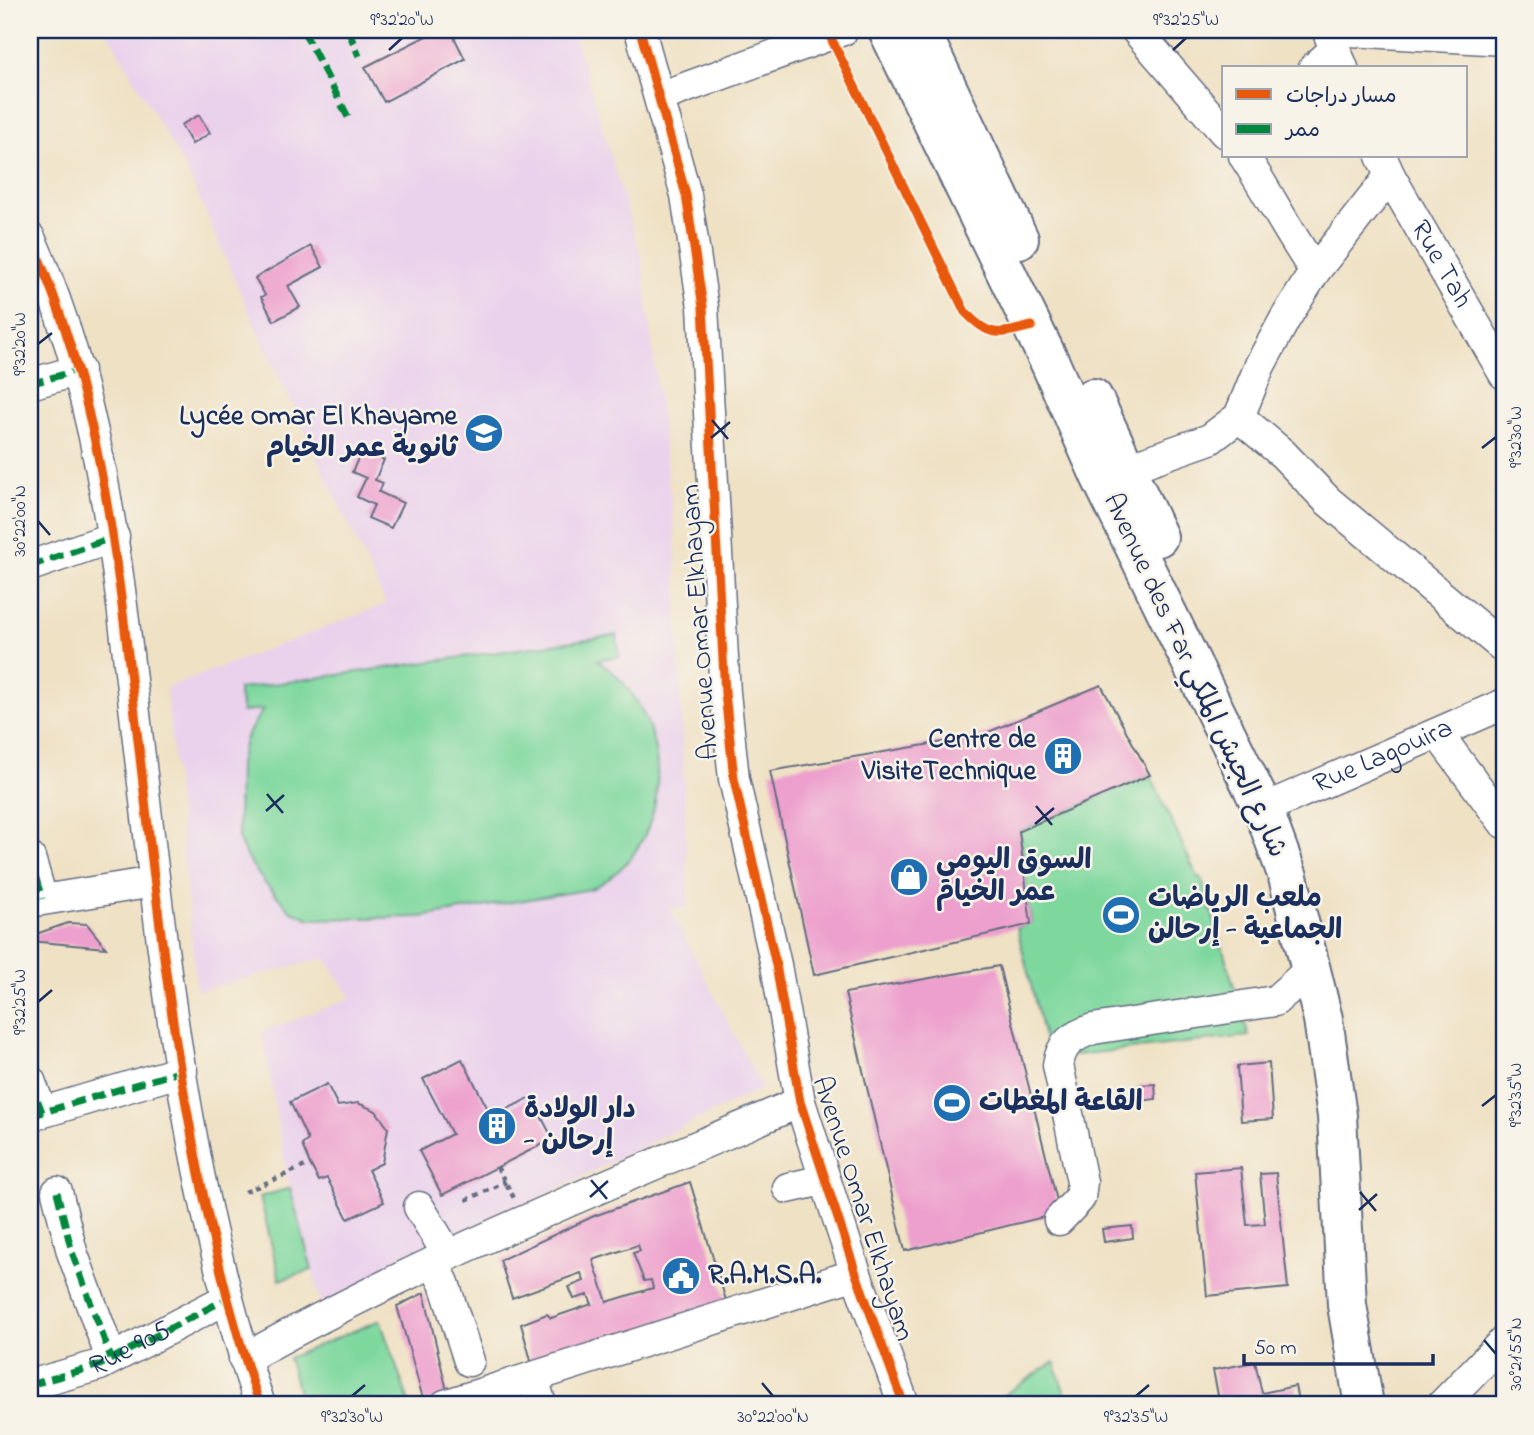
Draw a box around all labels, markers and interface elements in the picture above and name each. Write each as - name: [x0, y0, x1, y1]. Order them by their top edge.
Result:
- text: 9°32'20"W: [370, 8, 434, 34]
- text: 9°32'25"W: [1153, 8, 1219, 34]
- legend: [1222, 66, 1468, 158]
- text: مسار دراجات: [1286, 82, 1397, 112]
- text: ممر: [1284, 116, 1320, 146]
- street label: Rue Tah: [1399, 213, 1483, 316]
- text: 9°32'20"W: [8, 312, 34, 376]
- place label: Lycée Omar El Khayame ثانوية عمر الخيام: [179, 397, 459, 470]
- text: 9°32'30"W: [1504, 406, 1530, 468]
- school or university icon: Lycée Omar El Khayame ثانوية عمر الخيام: [463, 412, 505, 454]
- street label: Avenue Omar Elkhayam: [671, 483, 731, 761]
- text: 30°22'00"N: [8, 485, 34, 557]
- street label: Avenue des Far شارع الجيش الملكي: [1090, 487, 1297, 866]
- street label: Rue Lagouira: [1307, 708, 1459, 805]
- place label: Centre de VisiteTechnique: [861, 720, 1037, 793]
- building icon: Centre de VisiteTechnique: [1042, 735, 1084, 777]
- place label: السوق اليومي عمر الخيام: [936, 841, 1092, 914]
- shop icon: السوق اليومي عمر الخيام: [888, 856, 930, 898]
- place label: ملعب الرياضات الجماعية - إرحالن: [1148, 879, 1342, 952]
- sports icon: ملعب الرياضات الجماعية - إرحالن: [1100, 894, 1142, 936]
- text: 9°32'25"W: [8, 969, 34, 1035]
- text: 9°32'35"W: [1504, 1063, 1530, 1127]
- street label: Avenue Omar Elkhayam: [800, 1071, 924, 1347]
- sports icon: القاعة المغطات: [931, 1082, 973, 1124]
- place label: القاعة المغطات: [979, 1083, 1143, 1124]
- place label: دار الولادة - إرحالن: [523, 1090, 636, 1163]
- building icon: دار الولادة - إرحالن: [476, 1105, 518, 1147]
- public building icon: R.A.M.S.A.: [660, 1255, 702, 1297]
- place label: R.A.M.S.A.: [708, 1256, 822, 1297]
- street label: Rue 905: [85, 1311, 179, 1387]
- text: 30°21'55"N: [1504, 1317, 1530, 1391]
- scale bar: [1244, 1323, 1432, 1367]
- text: 50 m: [1254, 1334, 1297, 1364]
- text: 9°32'30"W: [321, 1405, 383, 1431]
- text: 30°22'00"N: [737, 1405, 809, 1431]
- text: 9°32'35"W: [1104, 1405, 1168, 1431]

